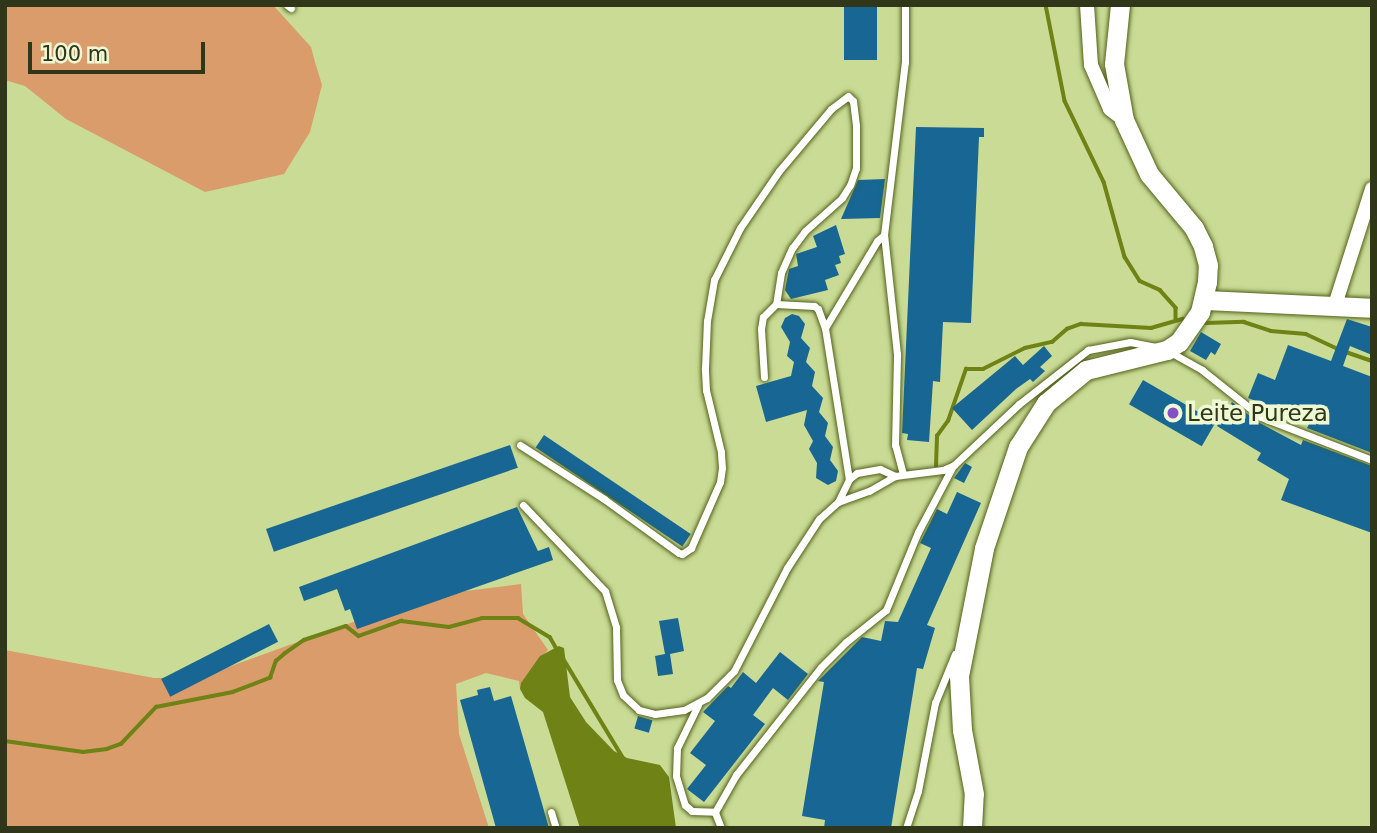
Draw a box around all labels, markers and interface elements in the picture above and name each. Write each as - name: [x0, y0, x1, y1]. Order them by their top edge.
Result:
- scale bar: [32, 28, 208, 72]
- text: 100 m: [41, 42, 108, 66]
- place label: Leite Pureza: [1187, 399, 1328, 427]
- marker: Leite Pureza: [1165, 405, 1181, 421]

